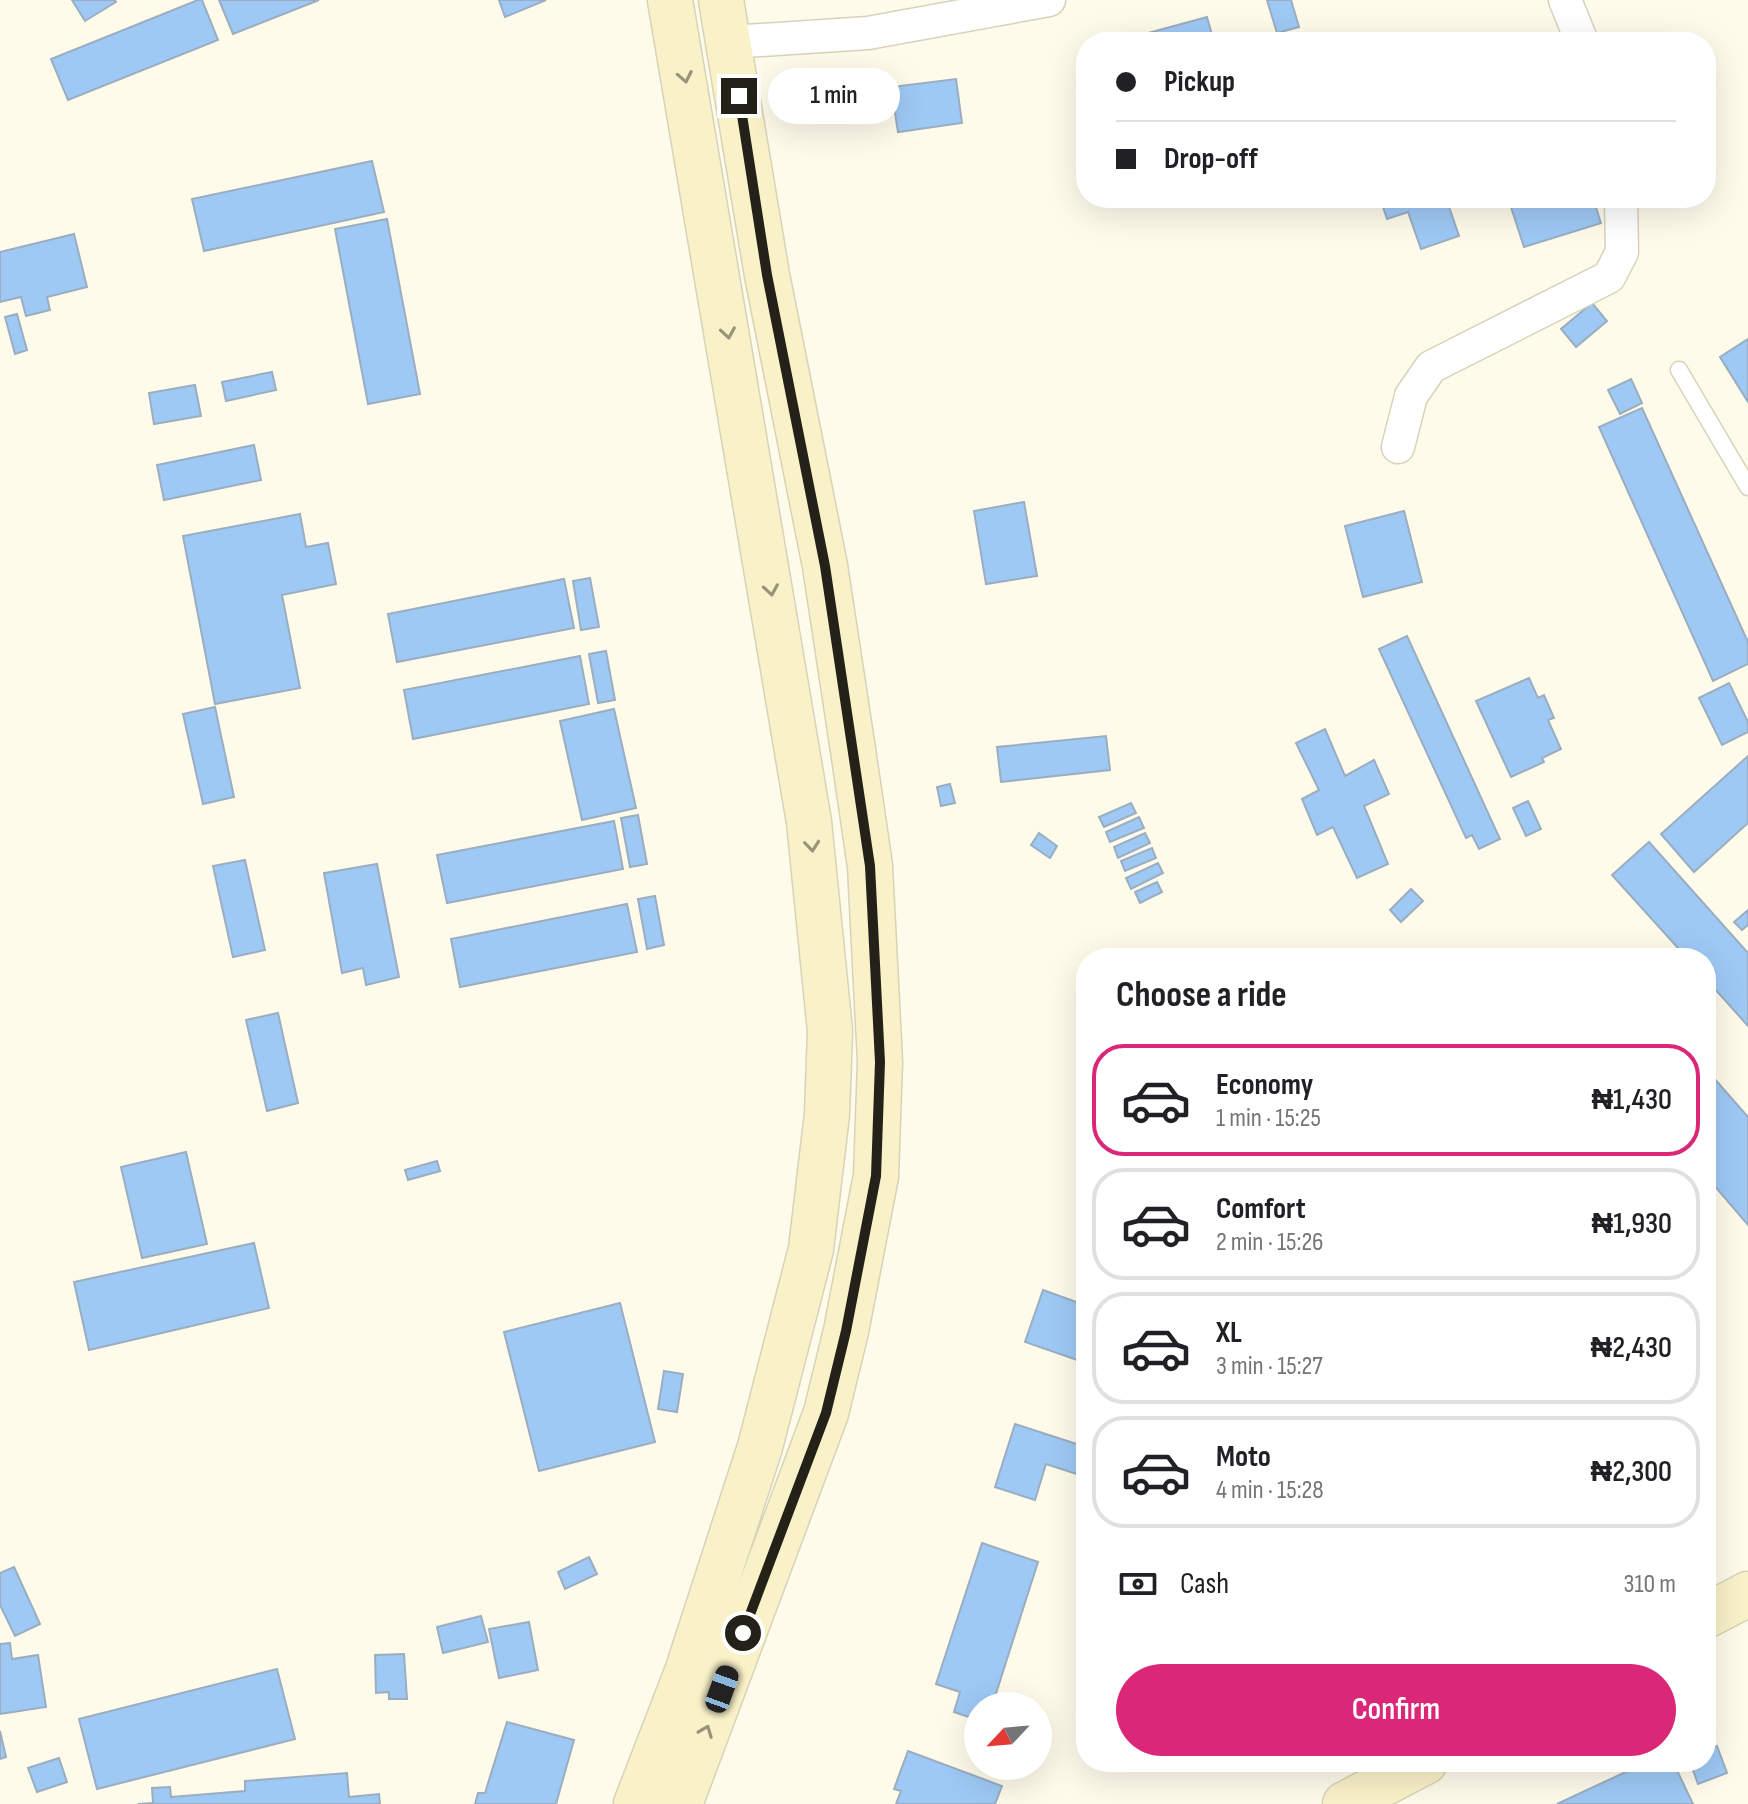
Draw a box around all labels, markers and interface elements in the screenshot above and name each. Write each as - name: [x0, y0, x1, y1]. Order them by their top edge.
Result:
- text: Pickup: [1164, 64, 1235, 100]
- callout: 1 min: [767, 68, 899, 124]
- one-way arrow: [676, 69, 693, 83]
- route end: [721, 78, 757, 114]
- text: 1 min: [810, 80, 858, 111]
- text: Drop-off: [1164, 141, 1258, 177]
- one-way arrow: [719, 326, 736, 340]
- one-way arrow: [761, 583, 778, 596]
- one-way arrow: [803, 840, 820, 853]
- text: Choose a ride: [1116, 974, 1287, 1017]
- icon: car: [1120, 1064, 1192, 1136]
- text: Economy: [1216, 1067, 1313, 1103]
- text: ₦1,430: [1591, 1082, 1672, 1118]
- text: 1 min · 15:25: [1216, 1103, 1321, 1134]
- icon: car: [1120, 1188, 1192, 1260]
- text: Comfort: [1216, 1191, 1306, 1227]
- text: ₦1,930: [1591, 1206, 1672, 1242]
- text: 2 min · 15:26: [1216, 1227, 1323, 1258]
- icon: car: [1120, 1312, 1192, 1384]
- text: XL: [1216, 1315, 1242, 1351]
- text: ₦2,430: [1591, 1330, 1672, 1366]
- text: 3 min · 15:27: [1216, 1351, 1323, 1382]
- icon: car: [1120, 1436, 1192, 1508]
- text: Moto: [1216, 1439, 1271, 1475]
- text: ₦2,300: [1590, 1454, 1672, 1490]
- text: 4 min · 15:28: [1216, 1475, 1324, 1506]
- icon: cash: [1116, 1562, 1160, 1606]
- text: Cash: [1180, 1566, 1229, 1602]
- text: 310 m: [1624, 1569, 1676, 1600]
- route start: [725, 1615, 761, 1651]
- car: [703, 1662, 741, 1716]
- button: Confirm: [1116, 1664, 1676, 1756]
- north arrow: [964, 1692, 1052, 1780]
- map controls: [964, 1692, 1052, 1780]
- one-way arrow: [696, 1725, 713, 1739]

